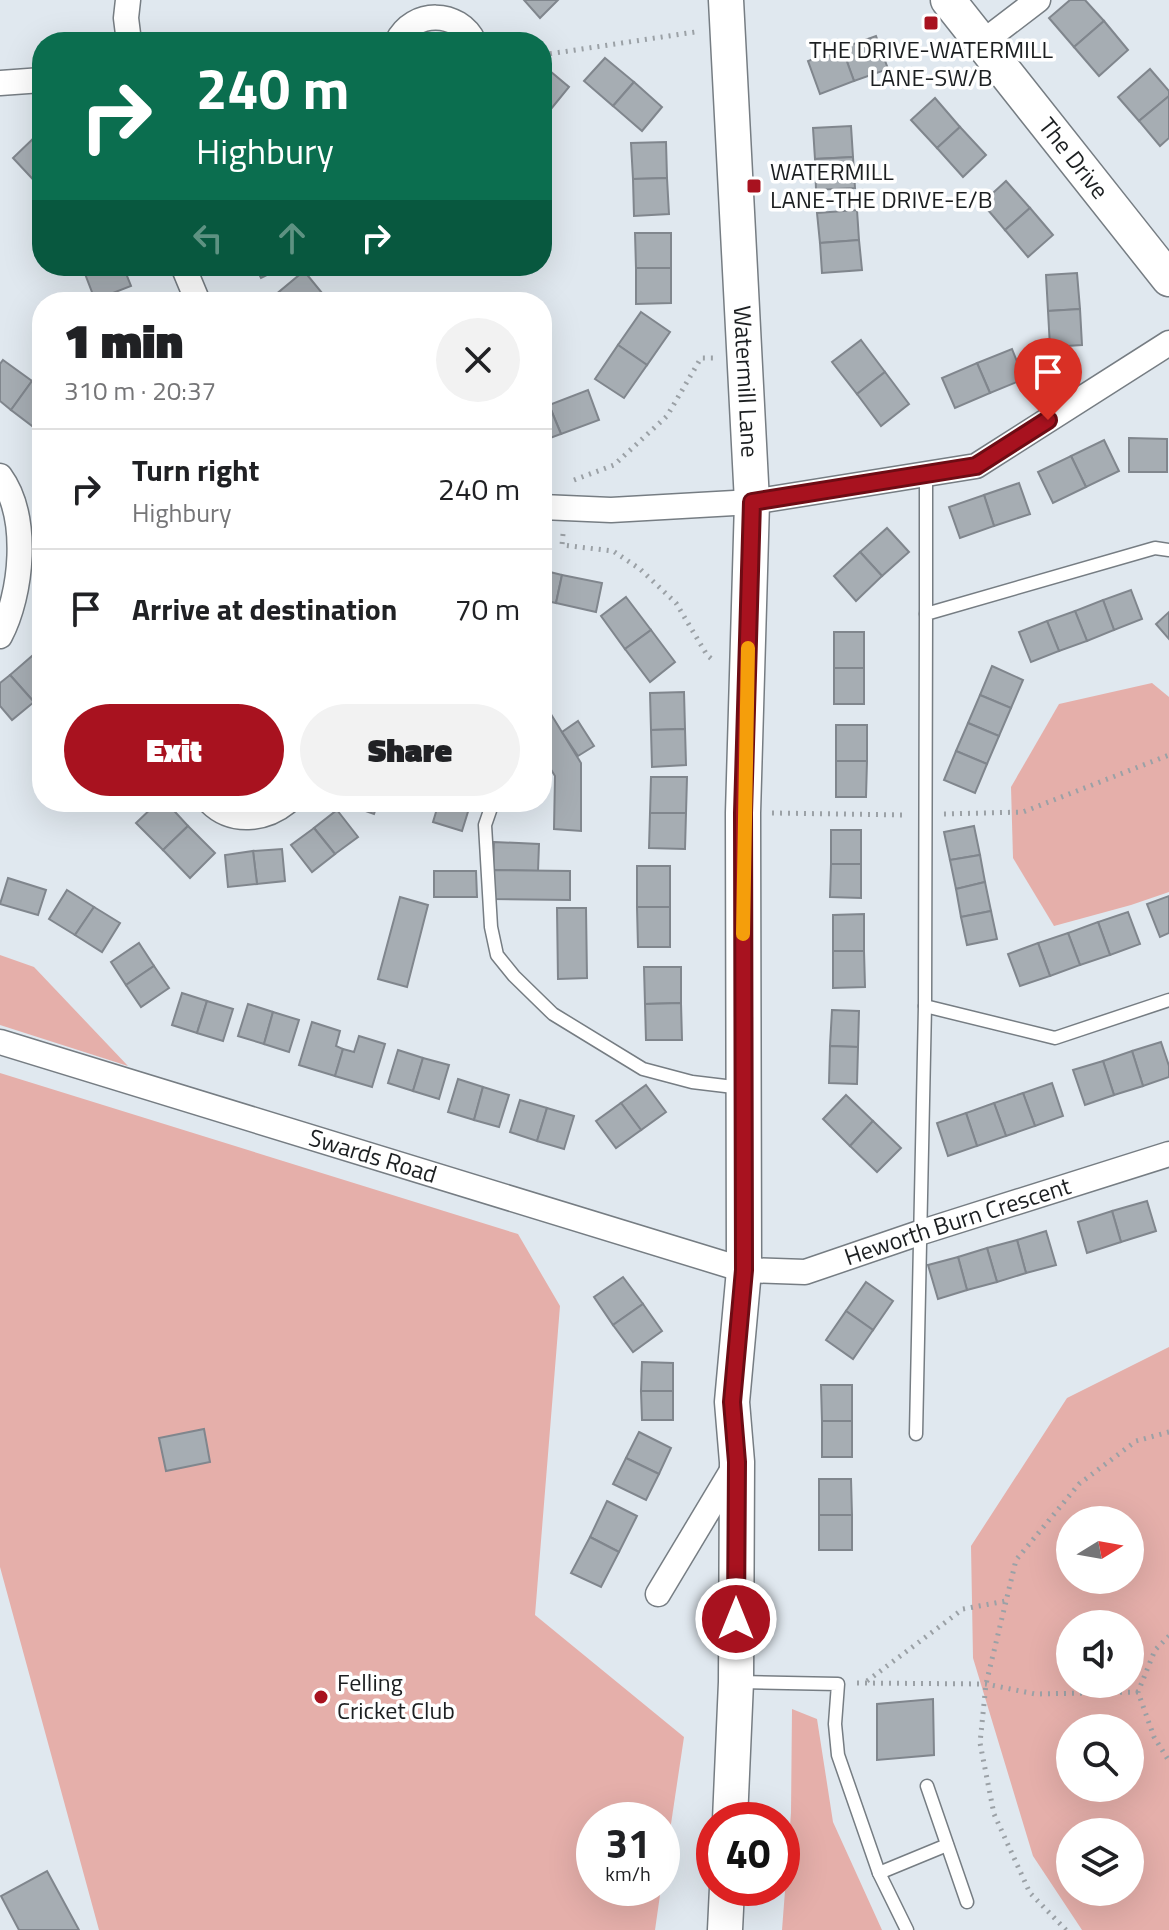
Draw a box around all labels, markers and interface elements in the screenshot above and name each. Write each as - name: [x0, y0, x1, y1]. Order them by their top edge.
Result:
- marker: THE DRIVE-WATERMILL LANE-SW/B: [922, 14, 940, 32]
- place label: THE DRIVE-WATERMILL LANE-SW/B: [809, 31, 1053, 95]
- text: 240 m: [196, 46, 349, 131]
- icon: right: [64, 64, 168, 168]
- street label: The Drive: [1030, 109, 1118, 206]
- text: Highbury: [196, 123, 334, 178]
- place label: WATERMILL LANE-THE DRIVE-E/B: [770, 153, 993, 217]
- marker: WATERMILL LANE-THE DRIVE-E/B: [745, 177, 763, 195]
- icon: left: [186, 216, 230, 260]
- icon: ahead: [270, 216, 314, 260]
- icon: right: [354, 216, 398, 260]
- text: 1 min: [64, 304, 183, 377]
- street label: Watermill Lane: [725, 305, 769, 458]
- button: close: [436, 318, 520, 402]
- pin: [1014, 338, 1082, 420]
- icon: arrive: [1026, 350, 1070, 394]
- text: 310 m · 20:37: [64, 371, 216, 410]
- text: Turn right: [132, 447, 260, 493]
- text: 240 m: [438, 466, 520, 512]
- icon: right: [64, 467, 108, 511]
- text: Highbury: [132, 493, 232, 532]
- text: Arrive at destination: [132, 586, 397, 632]
- text: 70 m: [455, 586, 520, 632]
- icon: arrive: [64, 587, 108, 631]
- button: Exit: [64, 704, 284, 796]
- button: Share: [300, 704, 520, 796]
- street label: Swards Road: [305, 1119, 442, 1192]
- street label: Heworth Burn Crescent: [839, 1167, 1076, 1274]
- north arrow: [1056, 1506, 1144, 1594]
- map controls: [1056, 1506, 1144, 1906]
- position arrow: [694, 1577, 778, 1661]
- button: sound: [1056, 1610, 1144, 1698]
- place label: Felling Cricket Club: [337, 1664, 455, 1728]
- marker: Felling Cricket Club: [312, 1688, 330, 1706]
- button: search: [1056, 1714, 1144, 1802]
- speed limit sign: 40: [696, 1802, 800, 1906]
- text: 31: [606, 1813, 650, 1874]
- button: layers: [1056, 1818, 1144, 1906]
- text: km/h: [605, 1858, 651, 1889]

